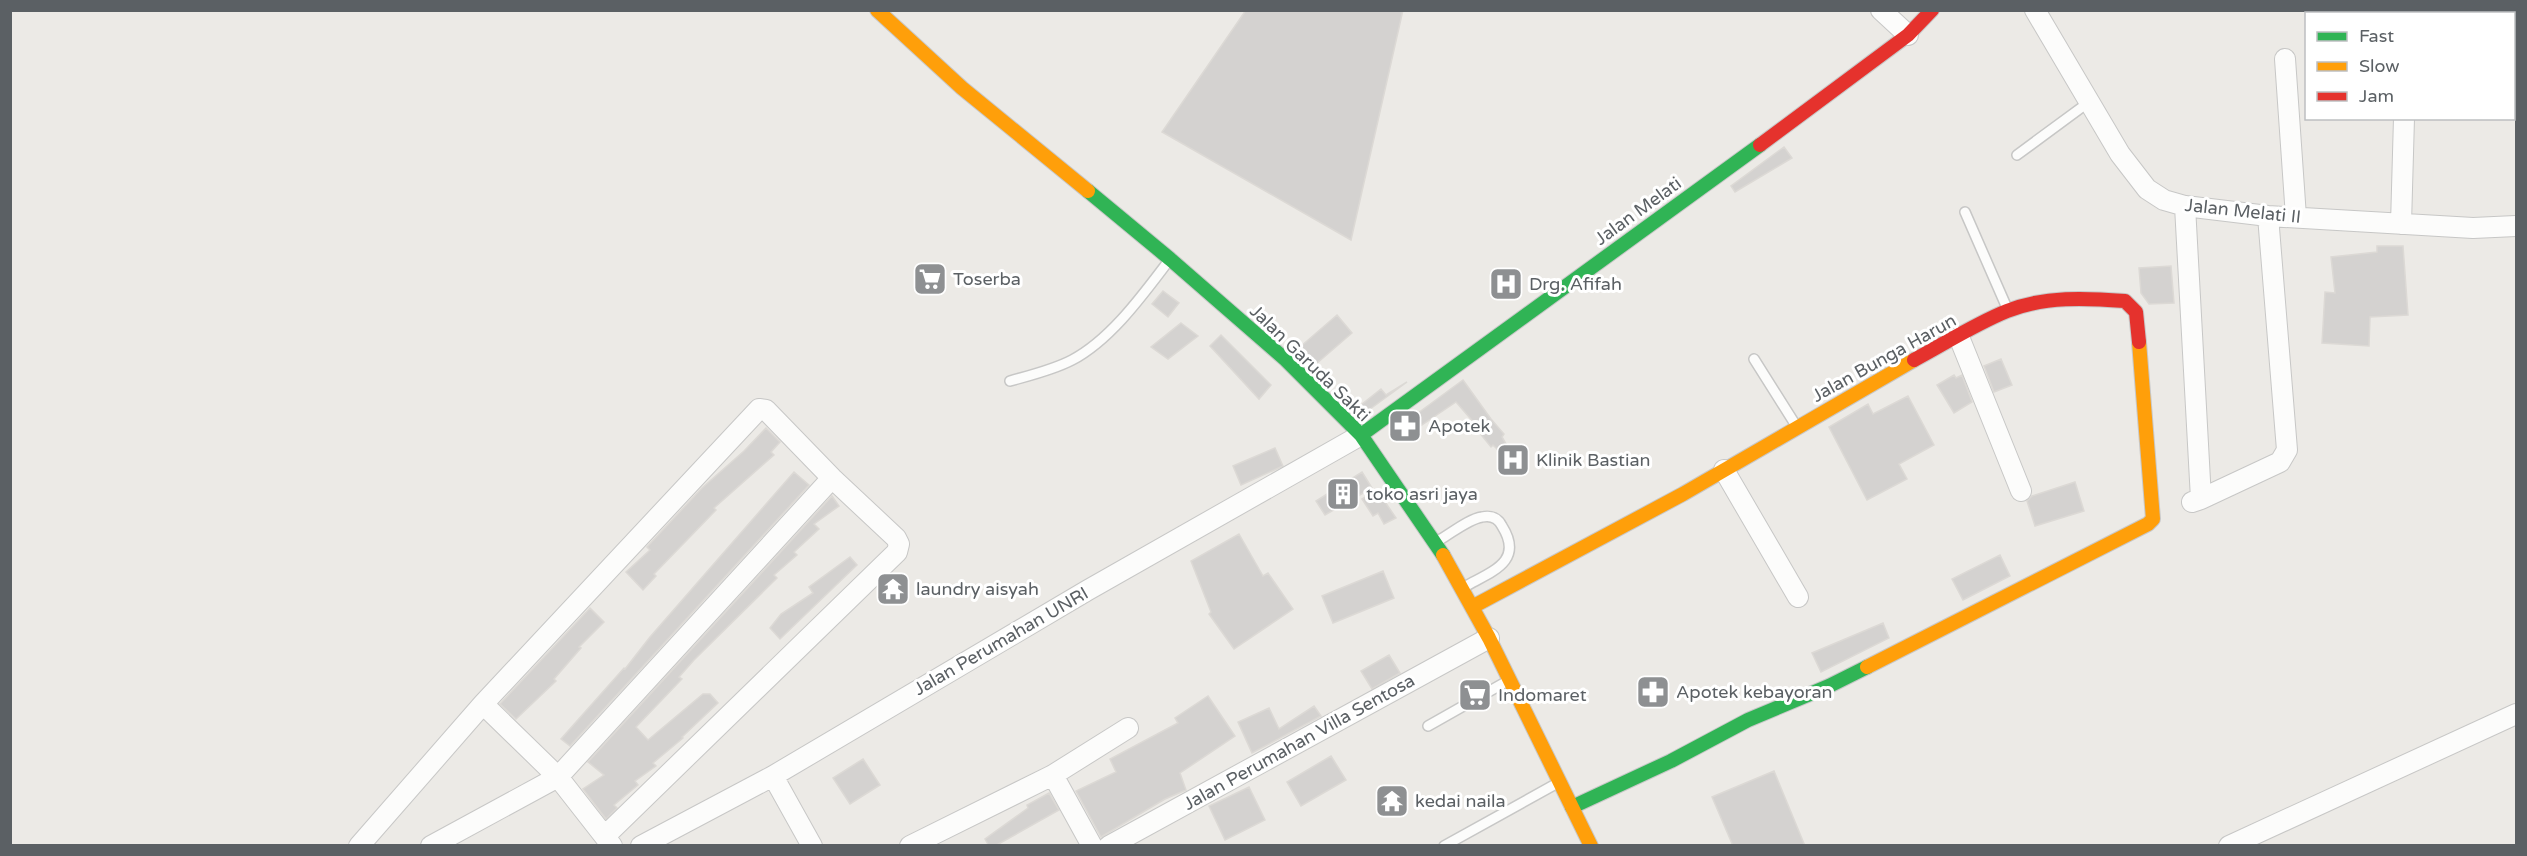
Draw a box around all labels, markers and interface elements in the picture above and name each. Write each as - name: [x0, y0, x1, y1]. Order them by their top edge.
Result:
- legend: [2305, 12, 2515, 120]
- text: Fast: [2359, 25, 2394, 47]
- text: Slow: [2359, 55, 2400, 77]
- text: Jam: [2359, 85, 2394, 107]
- street label: Jalan Melati: [1590, 172, 1686, 250]
- street label: Jalan Melati II: [2184, 194, 2302, 228]
- supermarket icon: Toserba: [912, 261, 948, 297]
- hospital icon: Drg. Afifah: [1488, 266, 1524, 302]
- place label: Toserba: [953, 268, 1021, 290]
- place label: Drg. Afifah: [1529, 273, 1622, 295]
- street label: Jalan Garuda Sakti: [1245, 300, 1375, 426]
- street label: Jalan Bunga Harun: [1808, 309, 1960, 407]
- pharmacy icon: Apotek: [1387, 408, 1423, 444]
- place label: Apotek: [1428, 415, 1490, 437]
- hospital icon: Klinik Bastian: [1495, 442, 1531, 478]
- place label: Klinik Bastian: [1536, 449, 1651, 471]
- building icon: toko asri jaya: [1325, 476, 1361, 512]
- place label: toko asri jaya: [1366, 483, 1478, 505]
- temple icon: laundry aisyah: [875, 571, 911, 607]
- place label: laundry aisyah: [916, 578, 1039, 600]
- street label: Jalan Perumahan UNRI: [910, 582, 1092, 700]
- street label: Jalan Perumahan Villa Sentosa: [1180, 669, 1418, 815]
- pharmacy icon: Apotek kebayoran: [1635, 674, 1671, 710]
- supermarket icon: Indomaret: [1457, 677, 1493, 713]
- place label: Apotek kebayoran: [1676, 681, 1833, 703]
- place label: Indomaret: [1498, 684, 1587, 706]
- temple icon: kedai naila: [1374, 783, 1410, 819]
- place label: kedai naila: [1415, 790, 1506, 812]

